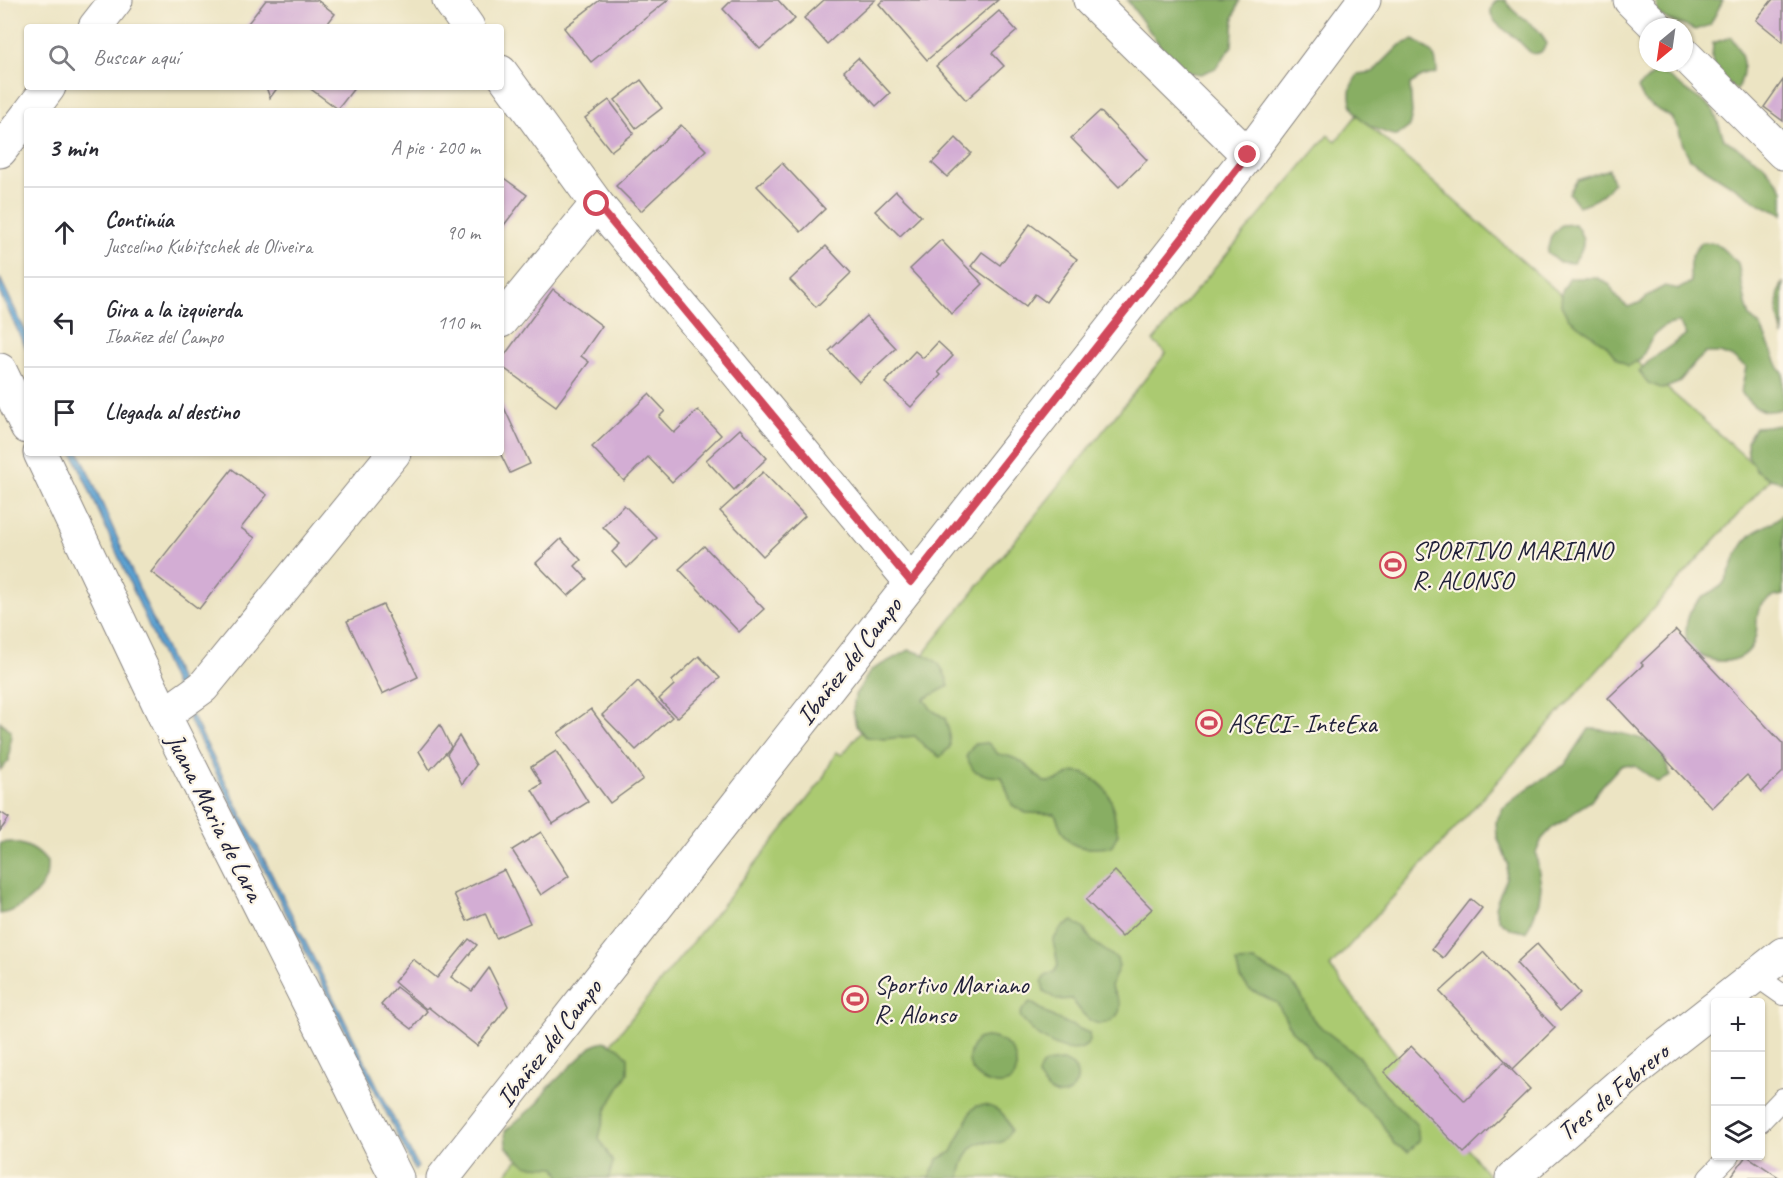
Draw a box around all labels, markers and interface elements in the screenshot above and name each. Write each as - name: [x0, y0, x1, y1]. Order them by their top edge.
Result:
- north arrow: [1639, 18, 1693, 72]
- search box: [24, 24, 504, 90]
- icon: search: [45, 41, 78, 74]
- text: Buscar aquí: [93, 43, 179, 71]
- text: 3 min: [48, 131, 98, 164]
- text: A pie · 200 m: [391, 135, 480, 160]
- route end: [1234, 141, 1260, 167]
- route start: [583, 190, 609, 216]
- text: Continúa: [105, 206, 173, 234]
- icon: ahead: [48, 216, 81, 249]
- text: 90 m: [446, 220, 480, 245]
- text: Juscelino Kubitschek de Oliveira: [105, 234, 312, 259]
- text: Gira a la izquierda: [105, 296, 242, 324]
- icon: left: [48, 306, 81, 339]
- text: 110 m: [437, 310, 480, 335]
- text: Ibañez del Campo: [105, 324, 223, 349]
- icon: arrive: [48, 396, 81, 429]
- text: Llegada al destino: [105, 398, 239, 426]
- place label: SPORTIVO MARIANO R. ALONSO: [1412, 534, 1615, 597]
- sports icon: SPORTIVO MARIANO R. ALONSO: [1378, 550, 1408, 580]
- street label: Ibañez del Campo: [789, 589, 910, 732]
- place label: ASECI- InteExa: [1228, 707, 1378, 740]
- sports icon: ASECI- InteExa: [1194, 708, 1224, 738]
- street label: Juana Maria de Lara: [158, 726, 273, 908]
- place label: Sportivo Mariano R. Alonso: [874, 968, 1030, 1031]
- street label: Ibañez del Campo: [489, 971, 610, 1114]
- sports icon: Sportivo Mariano R. Alonso: [840, 984, 870, 1014]
- map controls: [1711, 998, 1765, 1160]
- button: +: [1711, 998, 1765, 1052]
- street label: Tres de Febrero: [1550, 1034, 1678, 1148]
- button: −: [1711, 1052, 1765, 1106]
- button: layers: [1711, 1106, 1765, 1160]

